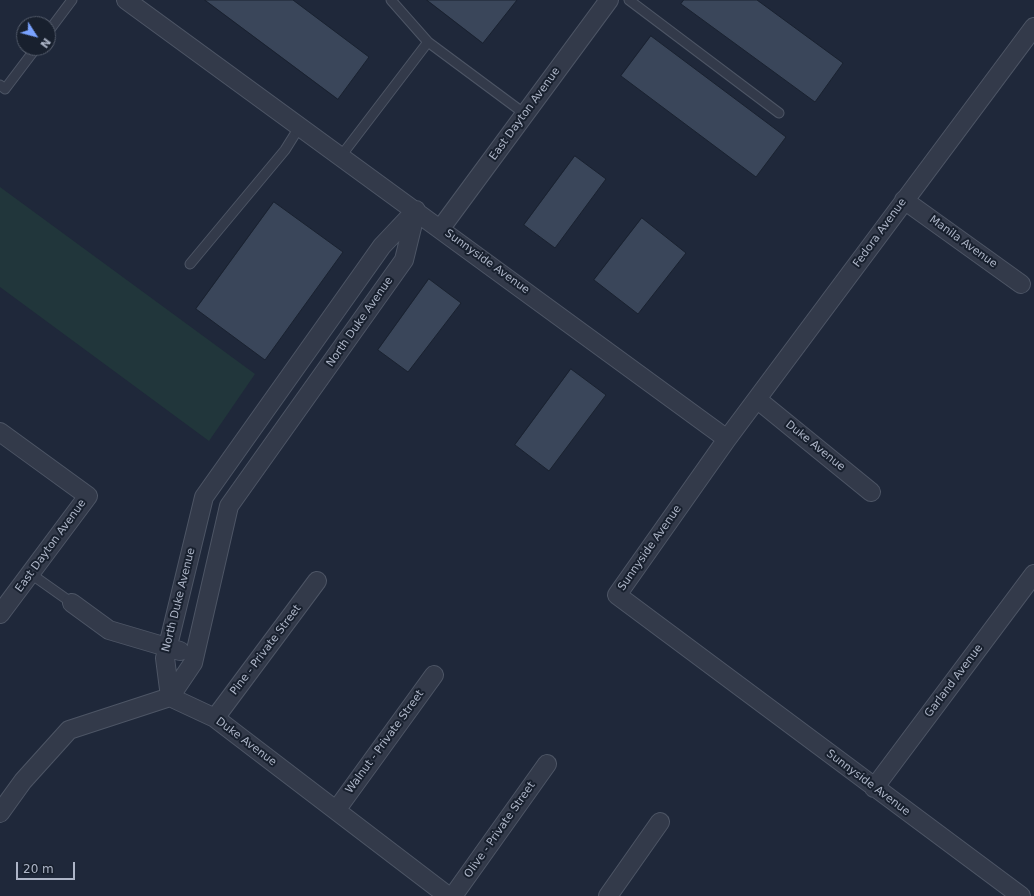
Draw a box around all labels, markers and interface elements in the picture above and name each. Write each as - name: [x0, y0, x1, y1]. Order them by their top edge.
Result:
- north arrow: [16, 16, 56, 56]
- text: N: [37, 35, 53, 50]
- street label: East Dayton Avenue: [487, 65, 563, 163]
- street label: Fedora Avenue: [851, 196, 909, 270]
- street label: Manila Avenue: [927, 213, 999, 271]
- street label: Sunnyside Avenue: [442, 227, 532, 297]
- street label: North Duke Avenue: [324, 274, 396, 370]
- street label: Duke Avenue: [783, 418, 847, 474]
- street label: East Dayton Avenue: [13, 497, 89, 595]
- street label: Sunnyside Avenue: [616, 503, 684, 593]
- street label: North Duke Avenue: [160, 547, 198, 653]
- street label: Pine - Private Street: [228, 602, 304, 698]
- street label: Garland Avenue: [922, 642, 986, 720]
- street label: Walnut - Private Street: [343, 688, 427, 796]
- street label: Duke Avenue: [213, 715, 279, 769]
- street label: Sunnyside Avenue: [824, 747, 912, 819]
- street label: Olive - Private Street: [462, 779, 538, 881]
- scale bar: [18, 854, 77, 880]
- text: 20 m: [23, 862, 54, 876]

